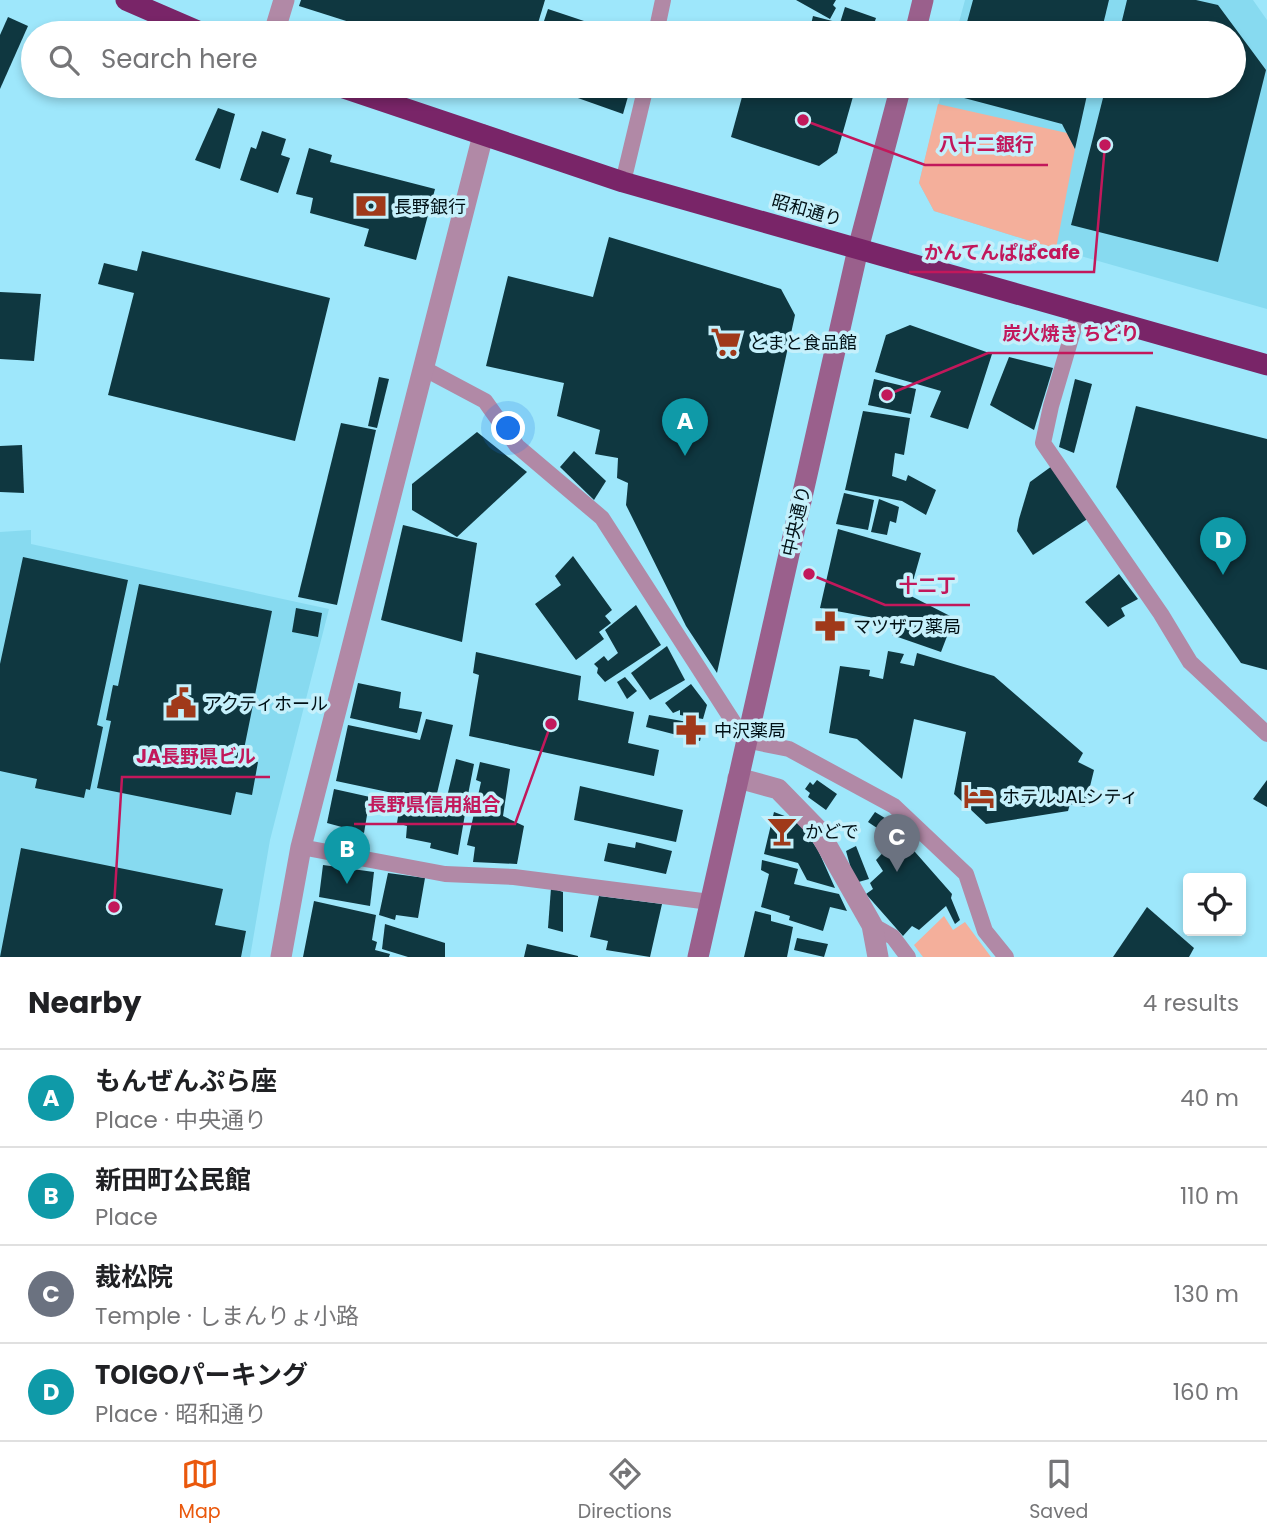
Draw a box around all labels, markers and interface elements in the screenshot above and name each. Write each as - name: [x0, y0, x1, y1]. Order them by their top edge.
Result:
- search box: [21, 21, 1246, 98]
- icon: search: [45, 41, 83, 79]
- text: Search here: [101, 41, 258, 77]
- callout: 八十二銀行: [925, 125, 1048, 165]
- text: 八十二銀行: [938, 131, 1034, 158]
- street label: 昭和通り: [769, 188, 845, 232]
- bank icon: 長野銀行: [354, 189, 388, 223]
- place label: 長野銀行: [394, 194, 466, 219]
- callout: かんてんぱぱcafe: [909, 232, 1094, 272]
- text: かんてんぱぱcafe: [924, 239, 1080, 266]
- callout: 炭火焼き ちどり: [988, 313, 1153, 353]
- text: 炭火焼き ちどり: [1002, 320, 1140, 347]
- supermarket icon: とまと食品館: [709, 325, 743, 359]
- place label: とまと食品館: [749, 330, 857, 355]
- pin: A: [662, 398, 708, 456]
- your location: [491, 411, 525, 445]
- street label: 中央通り: [776, 483, 816, 559]
- pin: D: [1200, 517, 1246, 575]
- callout: 十二丁: [885, 565, 970, 605]
- text: 十二丁: [898, 572, 956, 599]
- pharmacy icon: マツザワ薬局: [813, 609, 847, 643]
- place label: マツザワ薬局: [853, 614, 961, 639]
- public building icon: アクティホール: [164, 686, 198, 720]
- place label: アクティホール: [204, 691, 328, 716]
- pharmacy icon: 中沢薬局: [674, 713, 708, 747]
- place label: 中沢薬局: [714, 718, 786, 743]
- callout: JA長野県ビル: [122, 737, 270, 777]
- text: JA長野県ビル: [136, 743, 256, 770]
- hotel icon: ホテルJALシティ: [962, 779, 996, 813]
- callout: 長野県信用組合: [354, 784, 515, 824]
- place label: ホテルJALシティ: [1002, 784, 1138, 809]
- text: 長野県信用組合: [367, 791, 501, 818]
- bar icon: かどで: [765, 814, 799, 848]
- pin: C: [874, 814, 920, 872]
- place label: かどで: [805, 819, 859, 844]
- pin: B: [324, 826, 370, 884]
- map controls: [1183, 873, 1246, 936]
- button: locate: [1183, 873, 1246, 936]
- text: Nearby: [28, 981, 142, 1024]
- text: 4 results: [1143, 987, 1239, 1019]
- text: もんぜんぷら座: [95, 1063, 277, 1099]
- text: A: [43, 1082, 59, 1114]
- text: 40 m: [1180, 1082, 1239, 1114]
- text: Place · 中央通り: [95, 1104, 267, 1136]
- text: 新田町公民館: [95, 1162, 251, 1198]
- text: B: [43, 1180, 59, 1212]
- text: 110 m: [1180, 1180, 1239, 1212]
- text: Place: [95, 1201, 158, 1233]
- text: 裁松院: [95, 1259, 173, 1295]
- text: C: [42, 1278, 60, 1310]
- text: 130 m: [1174, 1278, 1239, 1310]
- text: Temple · しまんりょ小路: [95, 1300, 359, 1332]
- text: TOIGOパーキング: [95, 1357, 308, 1393]
- text: D: [43, 1376, 59, 1408]
- text: 160 m: [1173, 1376, 1239, 1408]
- text: Place · 昭和通り: [95, 1398, 267, 1430]
- tab: Map: [179, 1455, 221, 1526]
- tab: Directions: [578, 1455, 672, 1526]
- tab: Saved: [1029, 1455, 1088, 1526]

